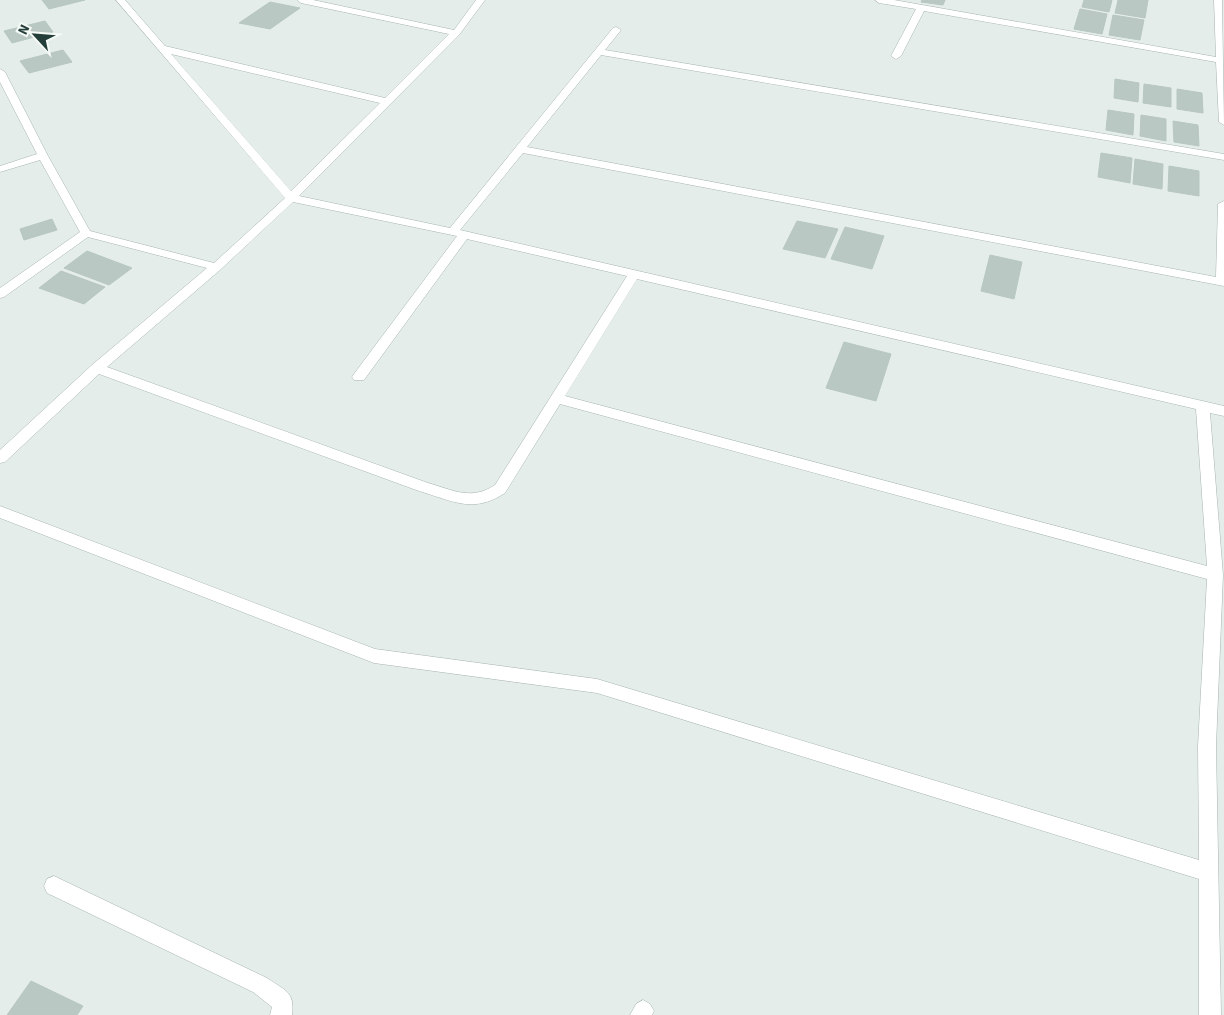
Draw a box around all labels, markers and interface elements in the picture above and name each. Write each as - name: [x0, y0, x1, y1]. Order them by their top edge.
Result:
- north arrow: [10, 10, 60, 60]
- text: N: [13, 21, 35, 38]

